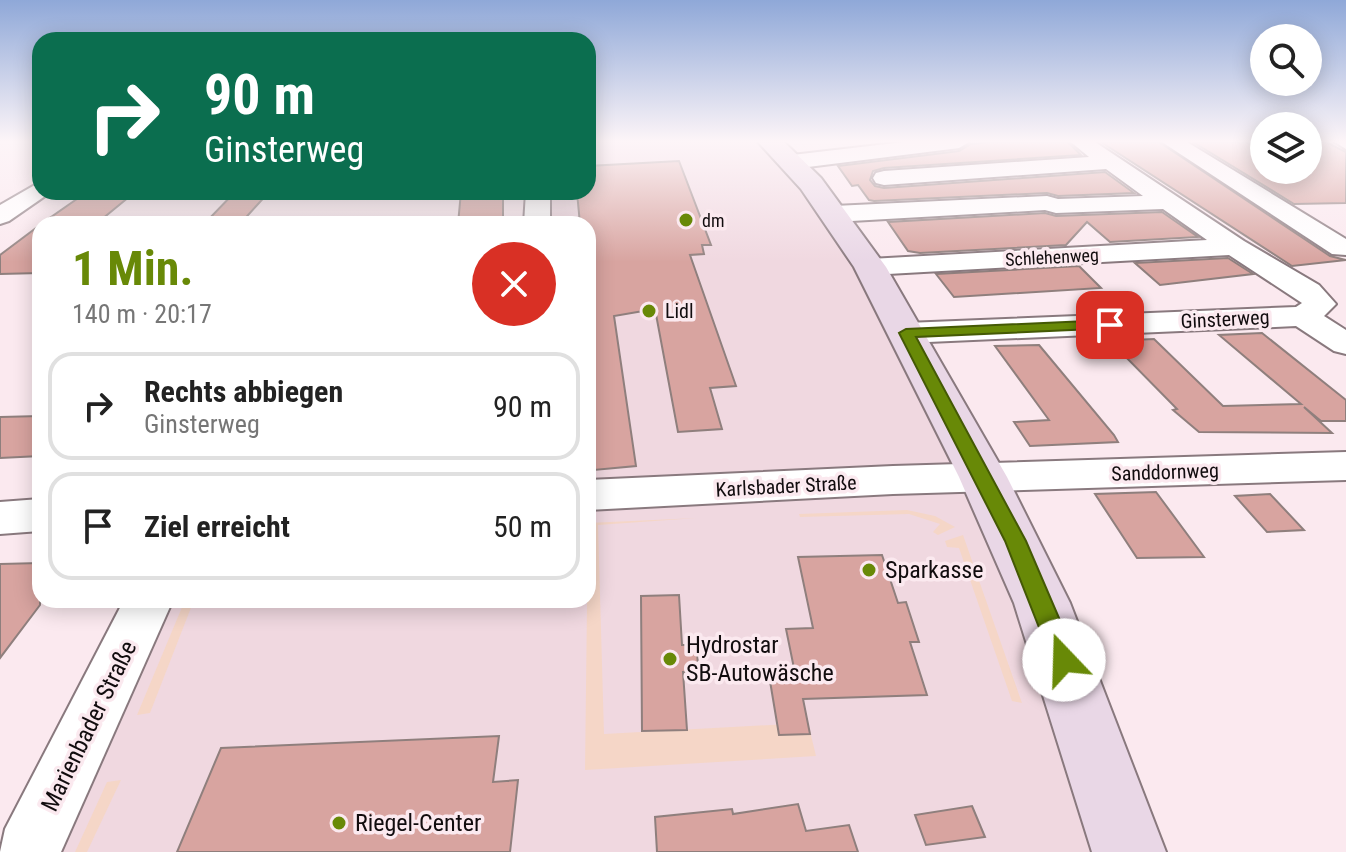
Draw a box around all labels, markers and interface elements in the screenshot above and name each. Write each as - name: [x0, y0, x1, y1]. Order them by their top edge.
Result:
- map controls: [1250, 24, 1322, 184]
- button: search: [1250, 24, 1322, 96]
- text: 90 m: [204, 62, 315, 128]
- icon: right: [72, 64, 176, 168]
- button: layers: [1250, 112, 1322, 184]
- text: Ginsterweg: [204, 129, 364, 171]
- place label: dm: [702, 210, 724, 231]
- marker: dm: [677, 211, 695, 229]
- text: 1 Min.: [72, 240, 193, 297]
- button: close: [472, 242, 556, 326]
- street label: Schlehenweg: [1005, 244, 1099, 270]
- pin: [1076, 291, 1144, 359]
- text: 140 m · 20:17: [72, 299, 212, 329]
- place label: Lidl: [665, 299, 694, 323]
- marker: Lidl: [640, 302, 658, 320]
- icon: arrive: [1088, 303, 1132, 347]
- street label: Ginsterweg: [1180, 305, 1270, 333]
- text: Rechts abbiegen: [144, 374, 343, 409]
- icon: right: [76, 384, 120, 428]
- text: 90 m: [493, 389, 552, 424]
- text: Ginsterweg: [144, 409, 260, 439]
- street label: Sanddornweg: [1111, 458, 1219, 486]
- street label: Karlsbader Straße: [715, 470, 857, 502]
- icon: arrive: [76, 504, 120, 548]
- text: Ziel erreicht: [144, 509, 290, 544]
- text: 50 m: [493, 509, 552, 544]
- place label: Sparkasse: [885, 556, 984, 584]
- marker: Sparkasse: [860, 561, 878, 579]
- position arrow: [1022, 618, 1106, 702]
- place label: Hydrostar SB-Autowäsche: [686, 631, 834, 687]
- street label: Marienbader Straße: [36, 636, 142, 816]
- marker: Hydrostar SB-Autowäsche: [661, 650, 679, 668]
- place label: Riegel-Center: [355, 809, 481, 837]
- marker: Riegel-Center: [330, 814, 348, 832]

